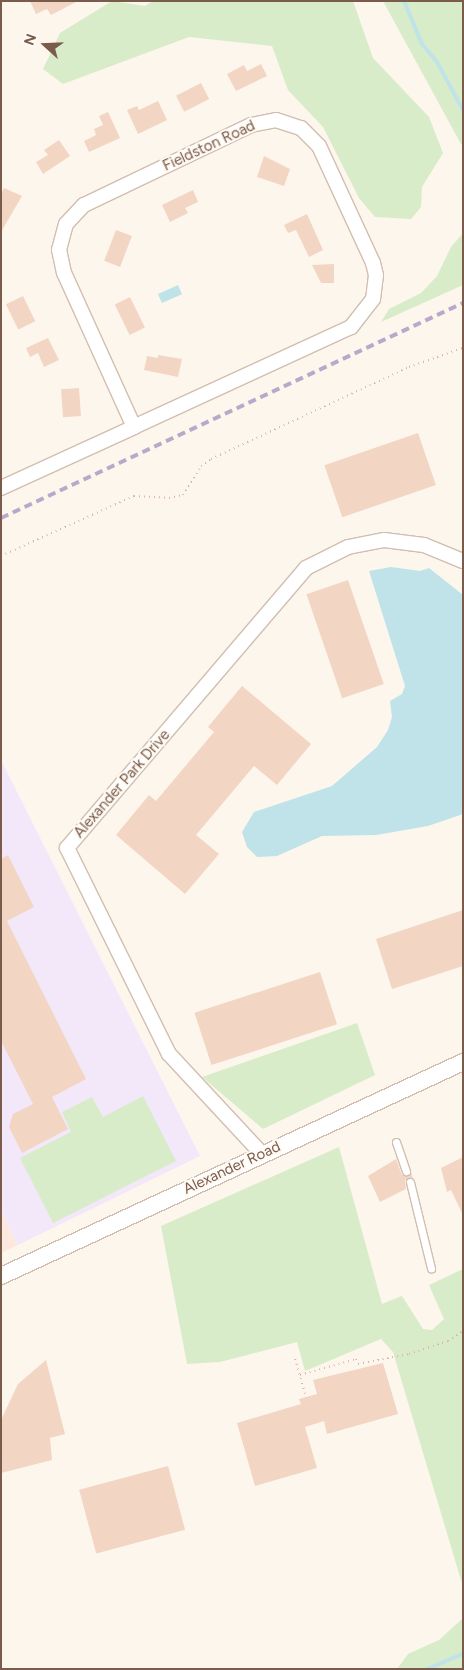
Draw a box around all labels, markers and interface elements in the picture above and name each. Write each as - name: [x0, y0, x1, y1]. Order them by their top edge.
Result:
- north arrow: [20, 20, 70, 70]
- text: N: [21, 32, 40, 48]
- street label: Fieldston Road: [160, 117, 258, 175]
- street label: Alexander Park Drive: [70, 726, 174, 842]
- street label: Alexander Road: [181, 1138, 283, 1198]

